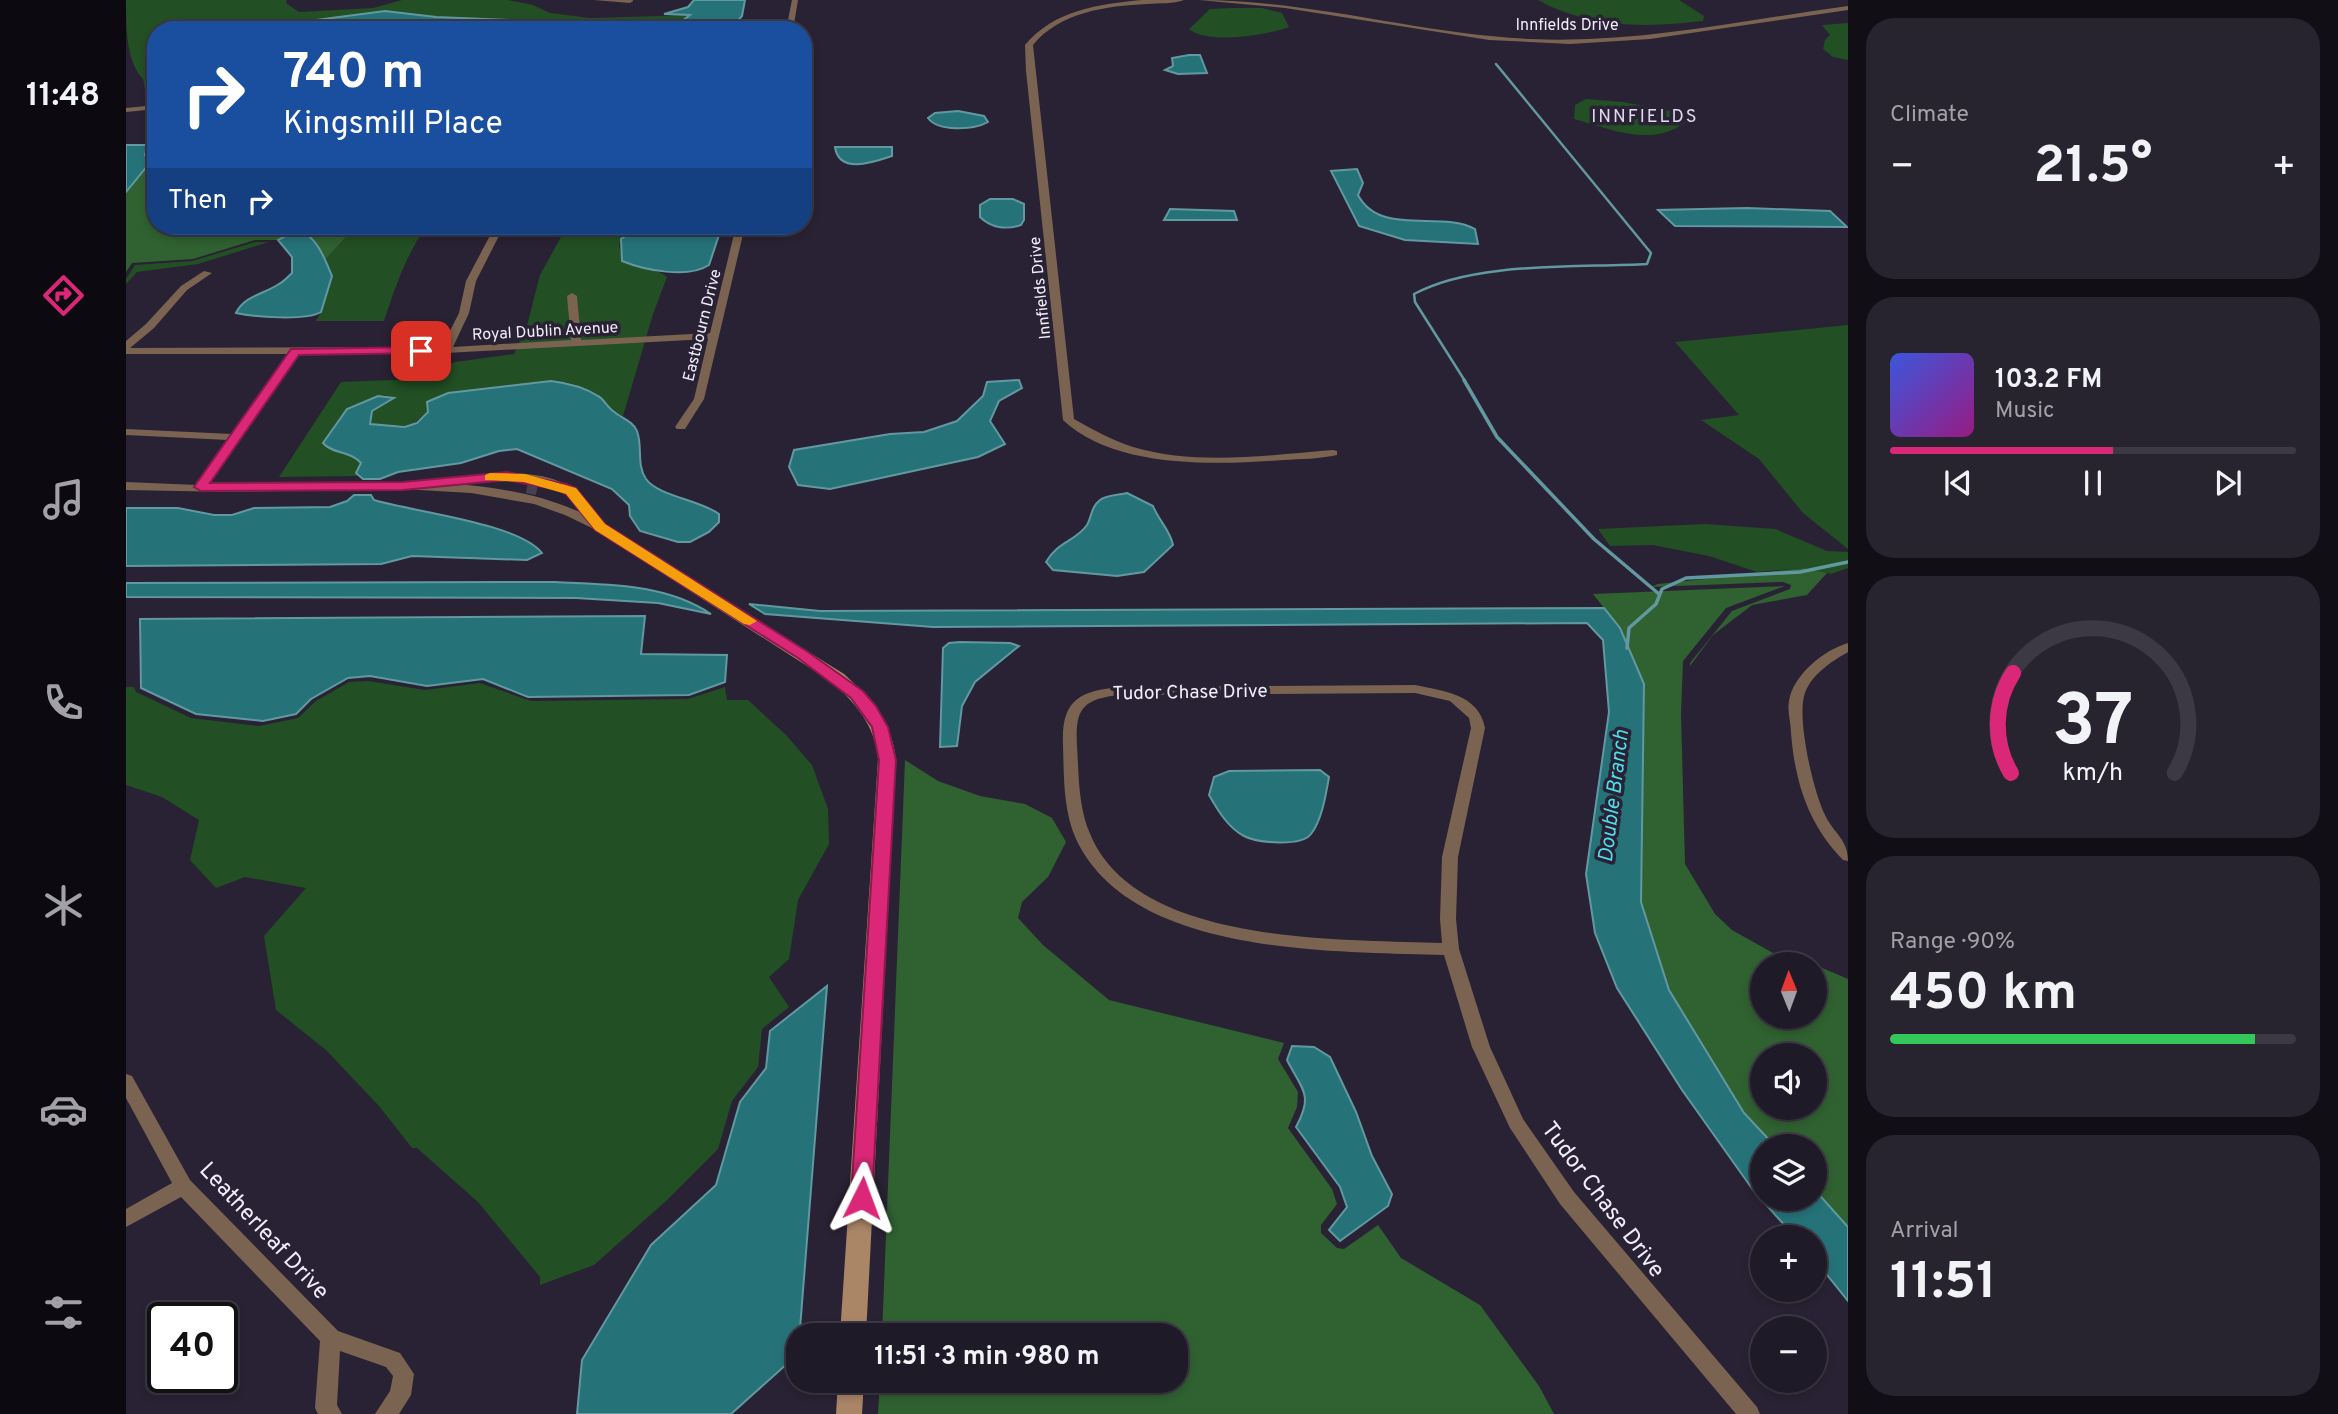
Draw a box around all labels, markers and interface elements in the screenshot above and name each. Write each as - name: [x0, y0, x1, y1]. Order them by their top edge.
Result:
- street label: Innfields Drive: [1515, 16, 1619, 36]
- text: 740 m: [283, 44, 424, 106]
- icon: right: [168, 49, 259, 140]
- text: 11:48: [26, 77, 100, 117]
- text: Climate: [1890, 101, 1969, 130]
- text: Kingsmill Place: [283, 105, 503, 145]
- district label: INNFIELDS: [1591, 106, 1699, 129]
- text: 21.5°: [2034, 135, 2152, 201]
- text: −: [1890, 144, 1915, 193]
- text: +: [2271, 144, 2296, 193]
- icon: right: [241, 182, 279, 220]
- text: Then: [168, 185, 227, 218]
- street label: Innfields Drive: [1026, 235, 1056, 340]
- street label: Eastbourn Drive: [679, 267, 727, 384]
- icon: directions: [39, 271, 88, 320]
- street label: Royal Dublin Avenue: [471, 318, 619, 346]
- pin: [391, 321, 451, 381]
- icon: arrive: [402, 332, 440, 370]
- text: 103.2 FM: [1995, 364, 2102, 397]
- text: Music: [1995, 397, 2055, 426]
- icon: previous: [1939, 464, 1977, 502]
- icon: pause: [2074, 464, 2112, 502]
- icon: next: [2209, 464, 2247, 502]
- icon: music: [39, 475, 88, 524]
- icon: phone: [39, 678, 88, 727]
- text: 37: [2052, 679, 2134, 771]
- street label: Tudor Chase Drive: [1112, 680, 1268, 706]
- water label: Double Branch: [1593, 728, 1636, 864]
- text: km/h: [2063, 758, 2123, 790]
- icon: climate: [39, 881, 88, 930]
- text: Range · 90%: [1890, 928, 2015, 957]
- north arrow: [1750, 952, 1827, 1029]
- map controls: [1750, 952, 1827, 1393]
- text: 450 km: [1890, 962, 2077, 1028]
- button: sound: [1750, 1043, 1827, 1120]
- icon: car: [39, 1085, 88, 1134]
- street label: Tudor Chase Drive: [1534, 1117, 1670, 1284]
- button: layers: [1750, 1134, 1827, 1211]
- street label: Leatherleaf Drive: [192, 1157, 334, 1307]
- position arrow: [825, 1161, 899, 1235]
- text: Arrival: [1890, 1217, 1959, 1246]
- button: +: [1750, 1225, 1827, 1302]
- text: 11:51: [1890, 1251, 1997, 1317]
- icon: filters: [39, 1288, 88, 1337]
- speed limit sign: 40: [147, 1302, 238, 1393]
- button: −: [1750, 1316, 1827, 1393]
- text: 11:51 · 3 min · 980 m: [874, 1341, 1100, 1374]

